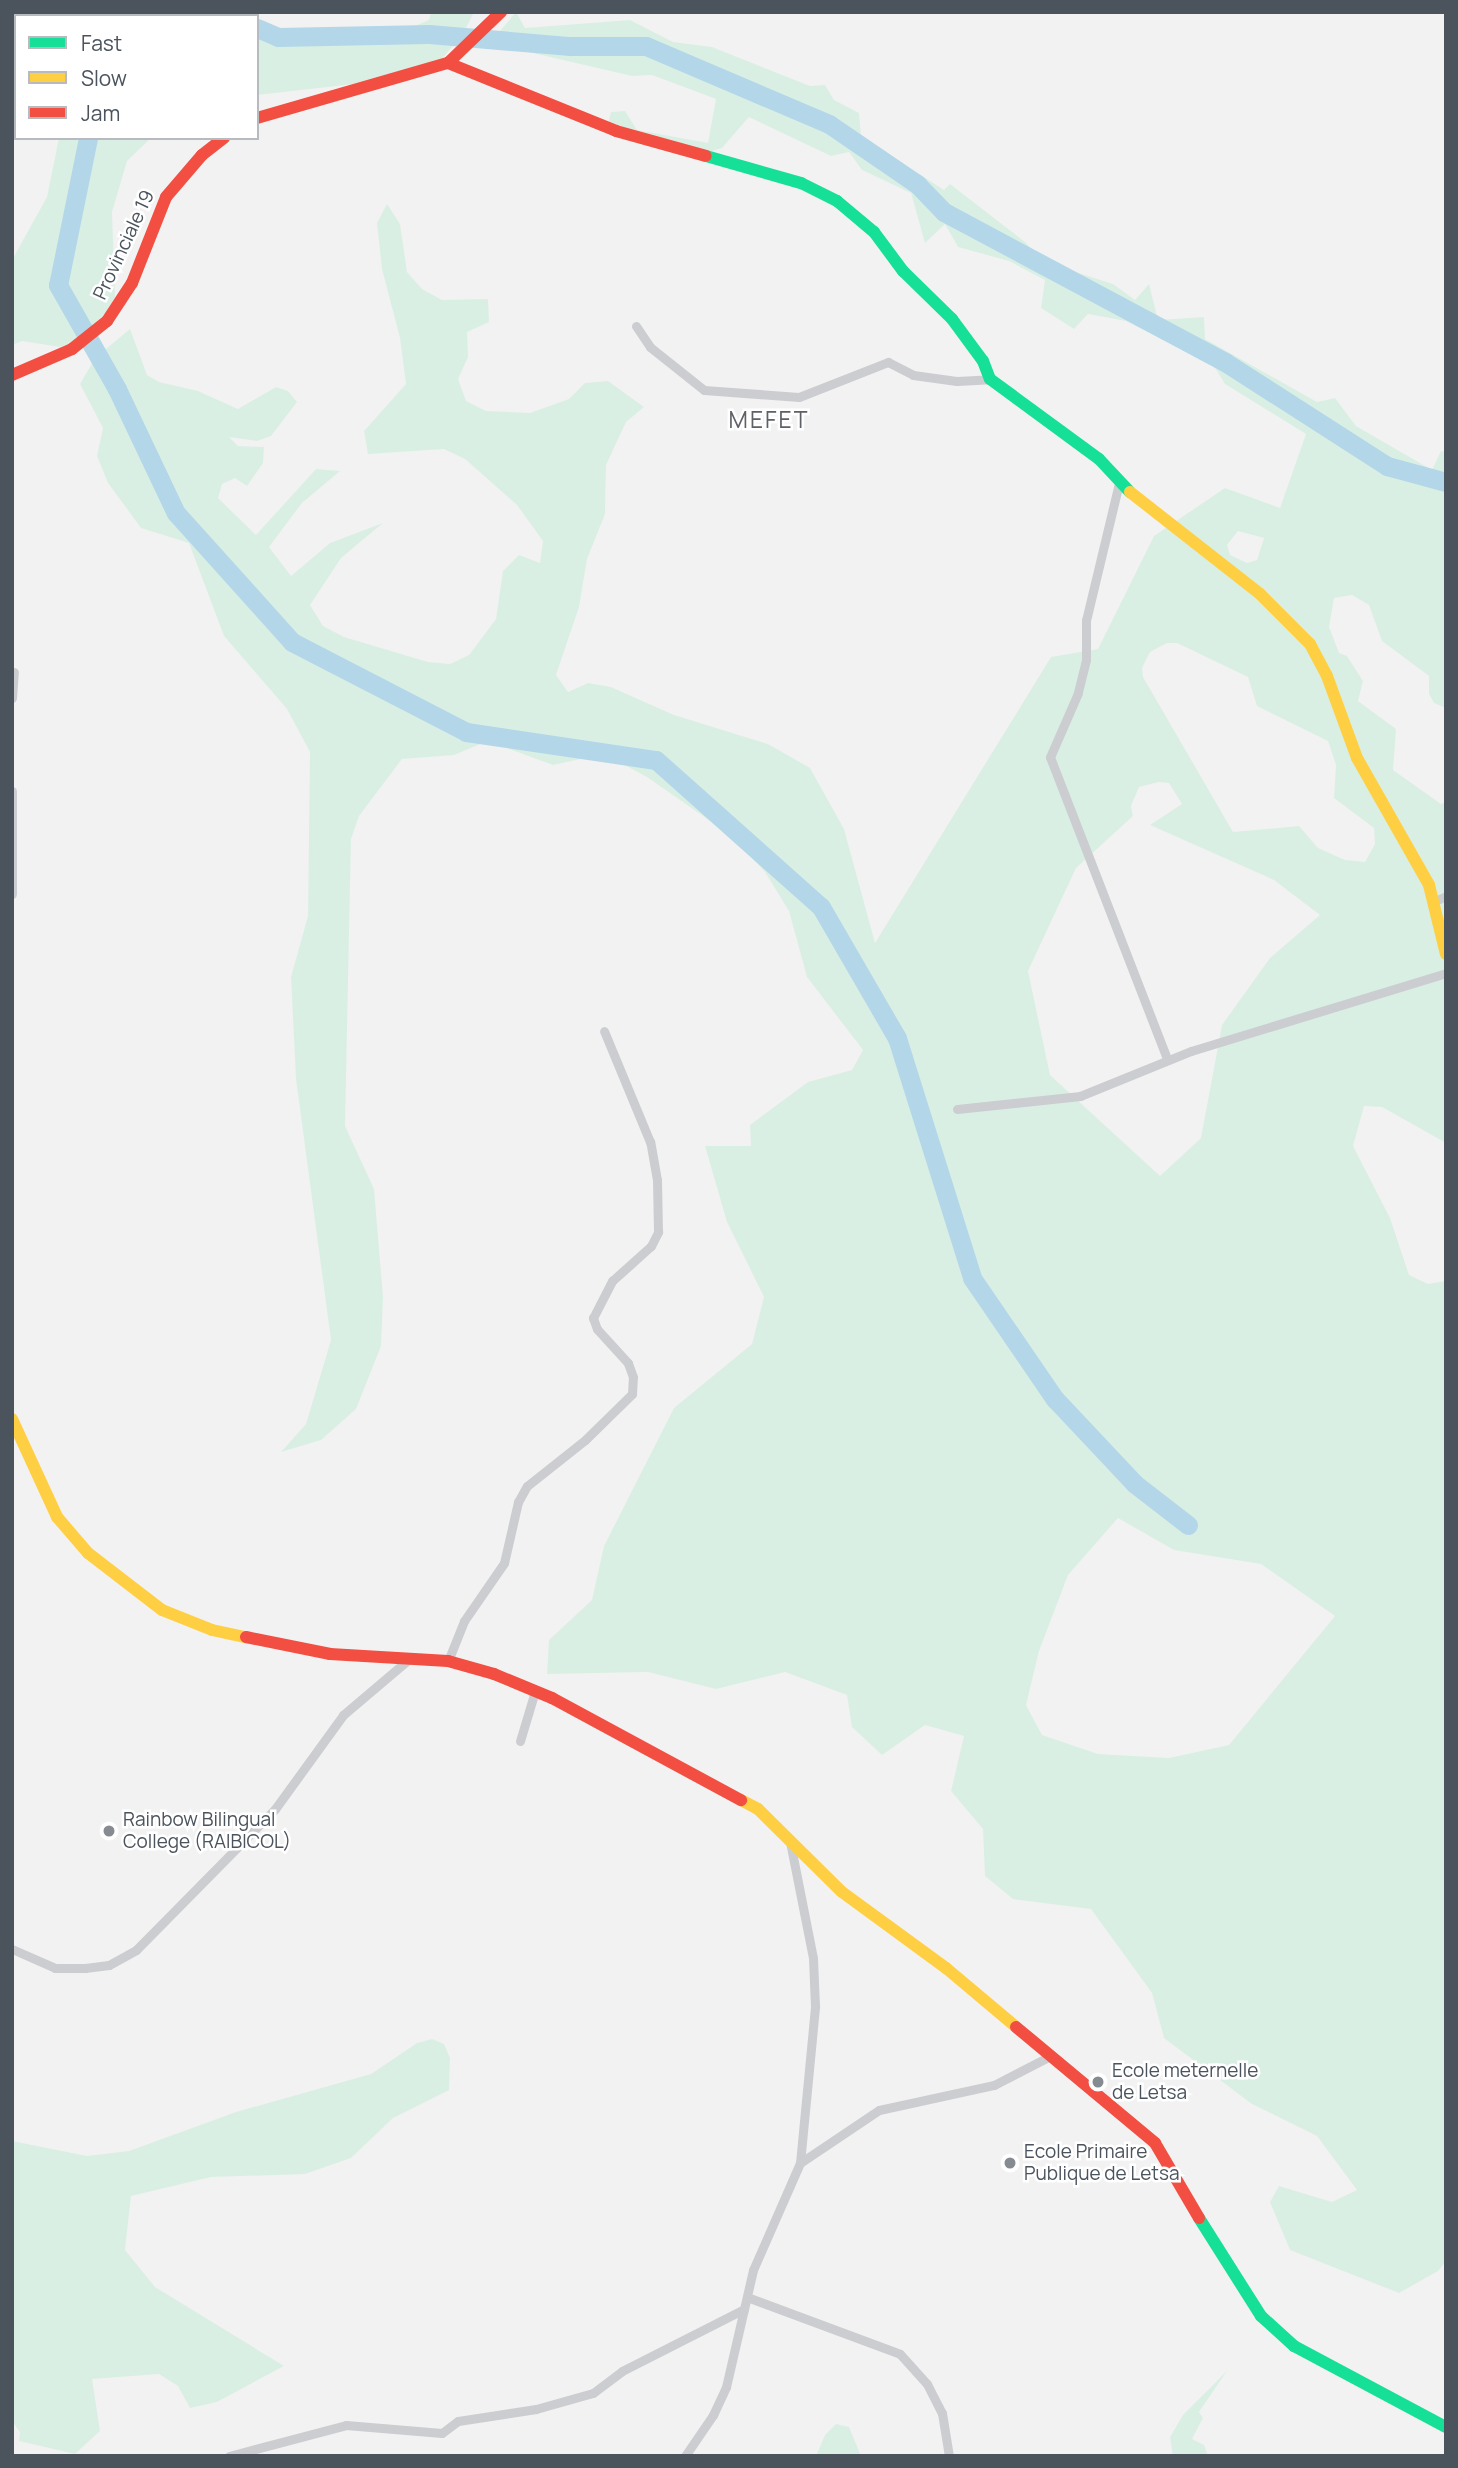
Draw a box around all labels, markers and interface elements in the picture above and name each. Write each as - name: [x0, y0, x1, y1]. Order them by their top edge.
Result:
- legend: [14, 14, 259, 140]
- text: Fast: [81, 29, 122, 57]
- text: Slow: [81, 64, 127, 92]
- text: Jam: [81, 99, 120, 127]
- street label: Provinciale 19: [89, 187, 159, 303]
- district label: MEFET: [729, 405, 809, 433]
- place label: Rainbow Bilingual College (RAIBICOL): [123, 1809, 291, 1853]
- marker: Rainbow Bilingual College (RAIBICOL): [101, 1823, 117, 1839]
- place label: Ecole meternelle de Letsa: [1112, 2060, 1258, 2104]
- marker: Ecole meternelle de Letsa: [1090, 2074, 1106, 2090]
- place label: Ecole Primaire Publique de Letsa: [1024, 2141, 1179, 2185]
- marker: Ecole Primaire Publique de Letsa: [1002, 2155, 1018, 2171]

